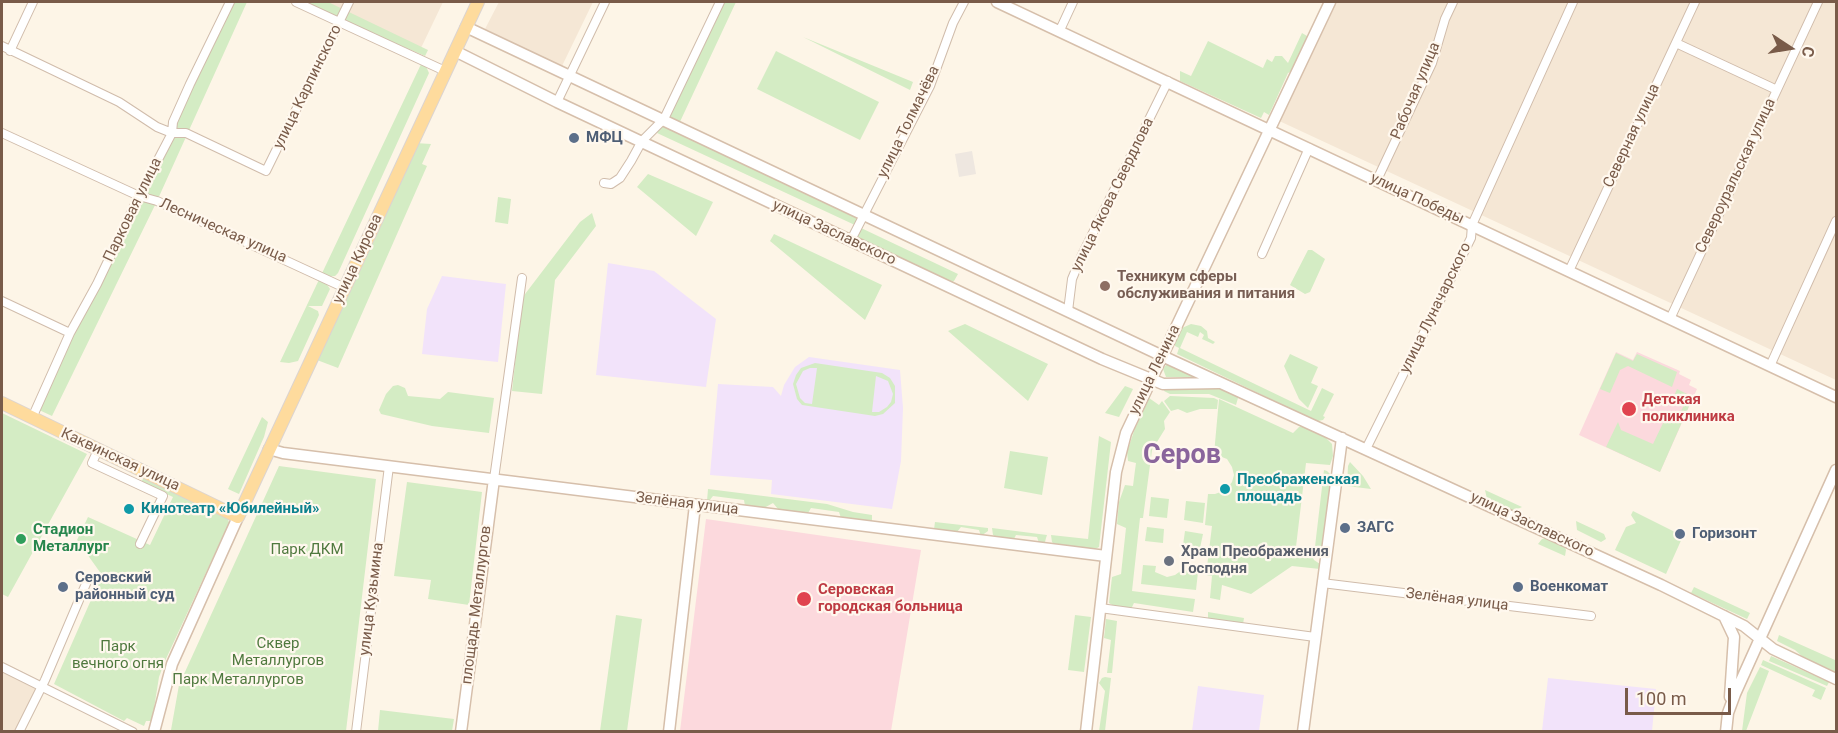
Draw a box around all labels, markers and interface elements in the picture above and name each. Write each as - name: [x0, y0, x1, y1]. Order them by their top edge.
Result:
- north arrow: [1760, 18, 1820, 78]
- street label: улица Карпинского: [270, 22, 346, 152]
- street label: Рабочая улица: [1387, 40, 1445, 142]
- text: С: [1798, 45, 1818, 59]
- street label: улица Толмачёва: [874, 63, 944, 181]
- street label: Северная улица: [1600, 81, 1664, 191]
- street label: Североуральская улица: [1692, 96, 1780, 256]
- street label: улица Якова Свердлова: [1068, 115, 1158, 275]
- place label: МФЦ: [586, 129, 623, 147]
- marker: МФЦ: [567, 131, 581, 145]
- street label: Парковая улица: [100, 155, 166, 265]
- street label: улица Победы: [1367, 169, 1467, 229]
- street label: Лесническая улица: [157, 195, 289, 267]
- street label: улица Заславского: [769, 196, 899, 270]
- street label: улица Кирова: [329, 211, 387, 307]
- street label: улица Луначарского: [1397, 240, 1475, 376]
- place label: Техникум сферы обслуживания и питания: [1117, 268, 1295, 303]
- marker: Техникум сферы обслуживания и питания: [1098, 279, 1112, 293]
- street label: улица Ленина: [1126, 322, 1184, 418]
- place label: Детская поликлиника: [1642, 391, 1735, 426]
- marker: Детская поликлиника: [1620, 400, 1638, 418]
- street label: Каквинская улица: [58, 425, 182, 495]
- district label: Серов: [1143, 440, 1221, 472]
- place label: Преображенская площадь: [1237, 471, 1359, 506]
- marker: Преображенская площадь: [1218, 482, 1232, 496]
- street label: улица Заславского: [1467, 488, 1597, 562]
- street label: Зелёная улица: [635, 489, 739, 519]
- place label: Кинотеатр «Юбилейный»: [141, 500, 320, 518]
- marker: Кинотеатр «Юбилейный»: [122, 502, 136, 516]
- place label: ЗАГС: [1357, 519, 1394, 537]
- place label: Стадион Металлург: [33, 521, 109, 556]
- marker: ЗАГС: [1338, 521, 1352, 535]
- street label: площадь Металлургов: [458, 525, 496, 685]
- place label: Горизонт: [1692, 525, 1757, 543]
- marker: Горизонт: [1673, 527, 1687, 541]
- marker: Стадион Металлург: [14, 532, 28, 546]
- park label: Парк ДКМ: [270, 541, 344, 559]
- street label: улица Кузьмина: [356, 541, 388, 657]
- place label: Храм Преображения Господня: [1181, 543, 1329, 578]
- marker: Храм Преображения Господня: [1162, 554, 1176, 568]
- place label: Серовский районный суд: [75, 569, 174, 604]
- place label: Военкомат: [1530, 578, 1608, 596]
- marker: Серовский районный суд: [56, 580, 70, 594]
- marker: Военкомат: [1511, 580, 1525, 594]
- place label: Серовская городская больница: [818, 581, 963, 616]
- street label: Зелёная улица: [1405, 585, 1509, 615]
- marker: Серовская городская больница: [795, 590, 813, 608]
- park label: Сквер Металлургов: [232, 635, 324, 670]
- park label: Парк вечного огня: [72, 638, 164, 673]
- park label: Парк Металлургов: [172, 671, 304, 689]
- scale bar: [1628, 676, 1734, 714]
- text: 100 m: [1636, 688, 1687, 709]

